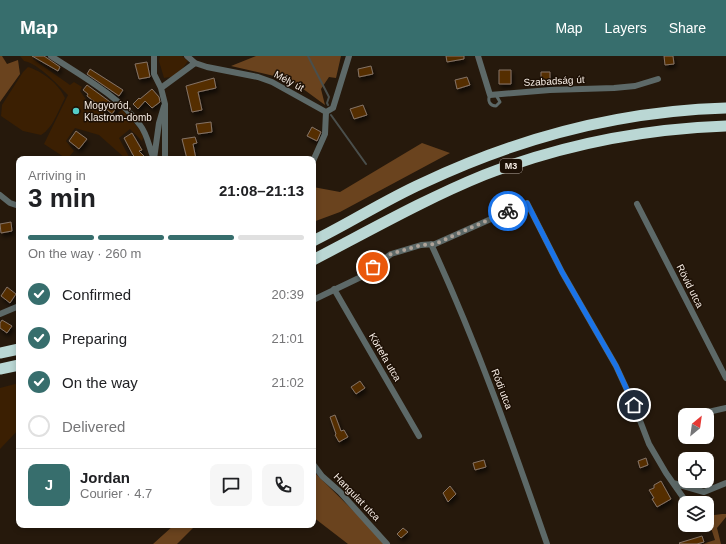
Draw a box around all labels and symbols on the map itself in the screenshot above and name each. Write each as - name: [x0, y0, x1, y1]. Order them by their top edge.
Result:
- street label: Mély út: [272, 69, 306, 94]
- street label: Szabadság út: [523, 74, 585, 88]
- place label: Mogyoród, Klastrom-domb: [84, 100, 152, 123]
- marker: Mogyoród, Klastrom-domb: [71, 106, 81, 116]
- road number: M3: [500, 159, 522, 173]
- courier: [488, 191, 528, 231]
- pin: [356, 250, 390, 284]
- street label: Rövid utca: [674, 262, 706, 310]
- street label: Körtefa utca: [367, 331, 403, 383]
- street label: Ródi utca: [489, 367, 515, 411]
- pin: [617, 388, 651, 422]
- north arrow: [678, 408, 714, 444]
- street label: Hangulat utca: [332, 471, 383, 523]

